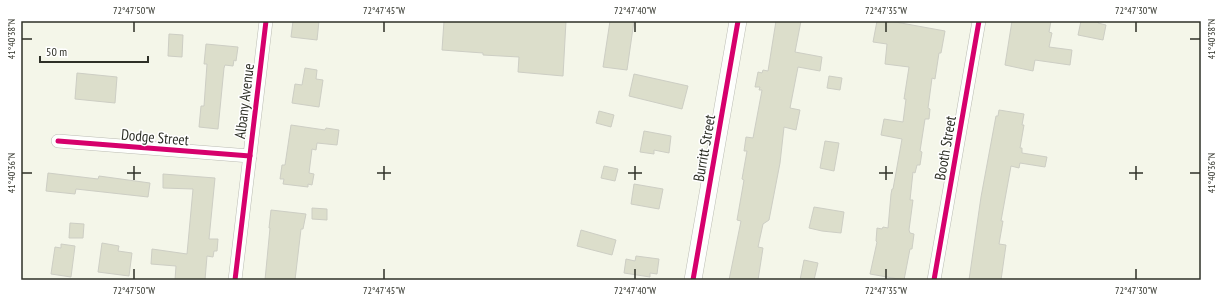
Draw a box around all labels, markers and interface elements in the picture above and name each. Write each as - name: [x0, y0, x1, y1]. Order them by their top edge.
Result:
- text: 72°47'50"W: [113, 4, 155, 17]
- text: 72°47'45"W: [363, 4, 405, 17]
- text: 72°47'40"W: [614, 4, 656, 17]
- text: 72°47'35"W: [865, 4, 907, 17]
- text: 72°47'30"W: [1115, 4, 1157, 17]
- text: 41°40'38"N: [5, 19, 18, 59]
- text: 41°40'38"N: [1205, 19, 1218, 59]
- scale bar: [40, 38, 148, 64]
- text: 50 m: [46, 44, 67, 59]
- street label: Albany Avenue: [230, 62, 258, 140]
- street label: Burritt Street: [689, 113, 719, 183]
- street label: Booth Street: [930, 114, 960, 182]
- street label: Dodge Street: [120, 125, 190, 149]
- text: 41°40'36"N: [5, 153, 18, 193]
- text: 41°40'36"N: [1205, 153, 1218, 193]
- text: 72°47'50"W: [113, 284, 155, 297]
- text: 72°47'45"W: [363, 284, 405, 297]
- text: 72°47'40"W: [614, 284, 656, 297]
- text: 72°47'35"W: [865, 284, 907, 297]
- text: 72°47'30"W: [1115, 284, 1157, 297]

